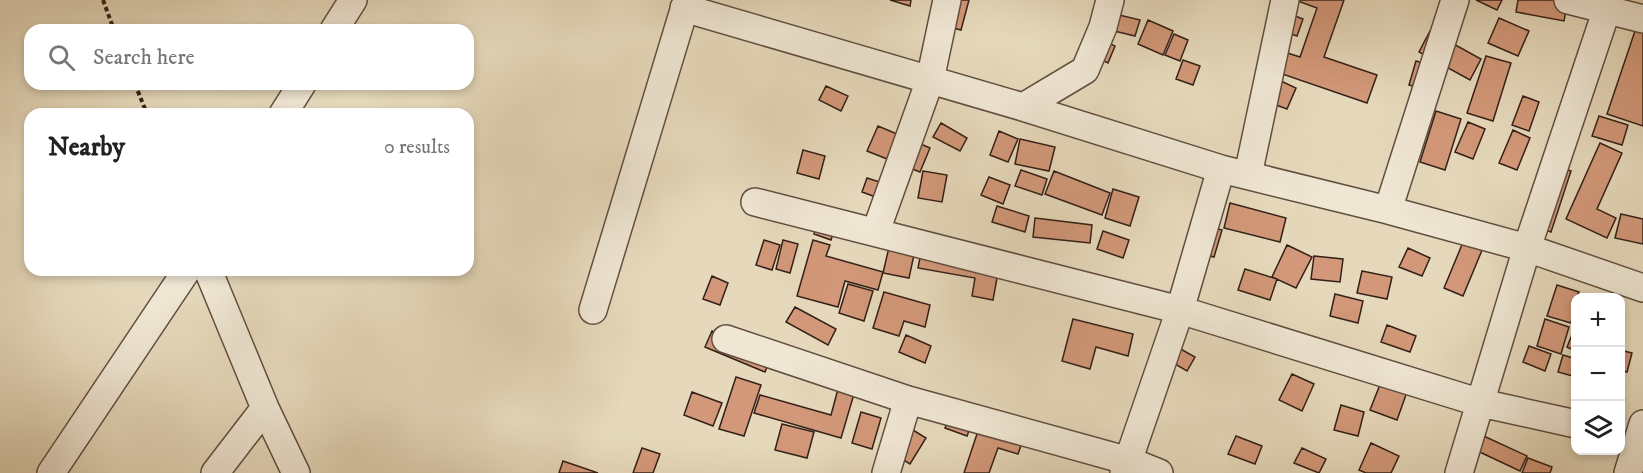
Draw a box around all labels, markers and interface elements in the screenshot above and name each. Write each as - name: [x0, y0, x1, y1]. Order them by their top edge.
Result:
- search box: [24, 24, 474, 90]
- icon: search: [45, 41, 78, 74]
- text: Search here: [93, 44, 195, 71]
- text: Nearby: [48, 131, 125, 164]
- text: 0 results: [384, 135, 450, 160]
- map controls: [1571, 293, 1625, 455]
- button: +: [1571, 293, 1625, 347]
- button: −: [1571, 347, 1625, 401]
- button: layers: [1571, 401, 1625, 455]

